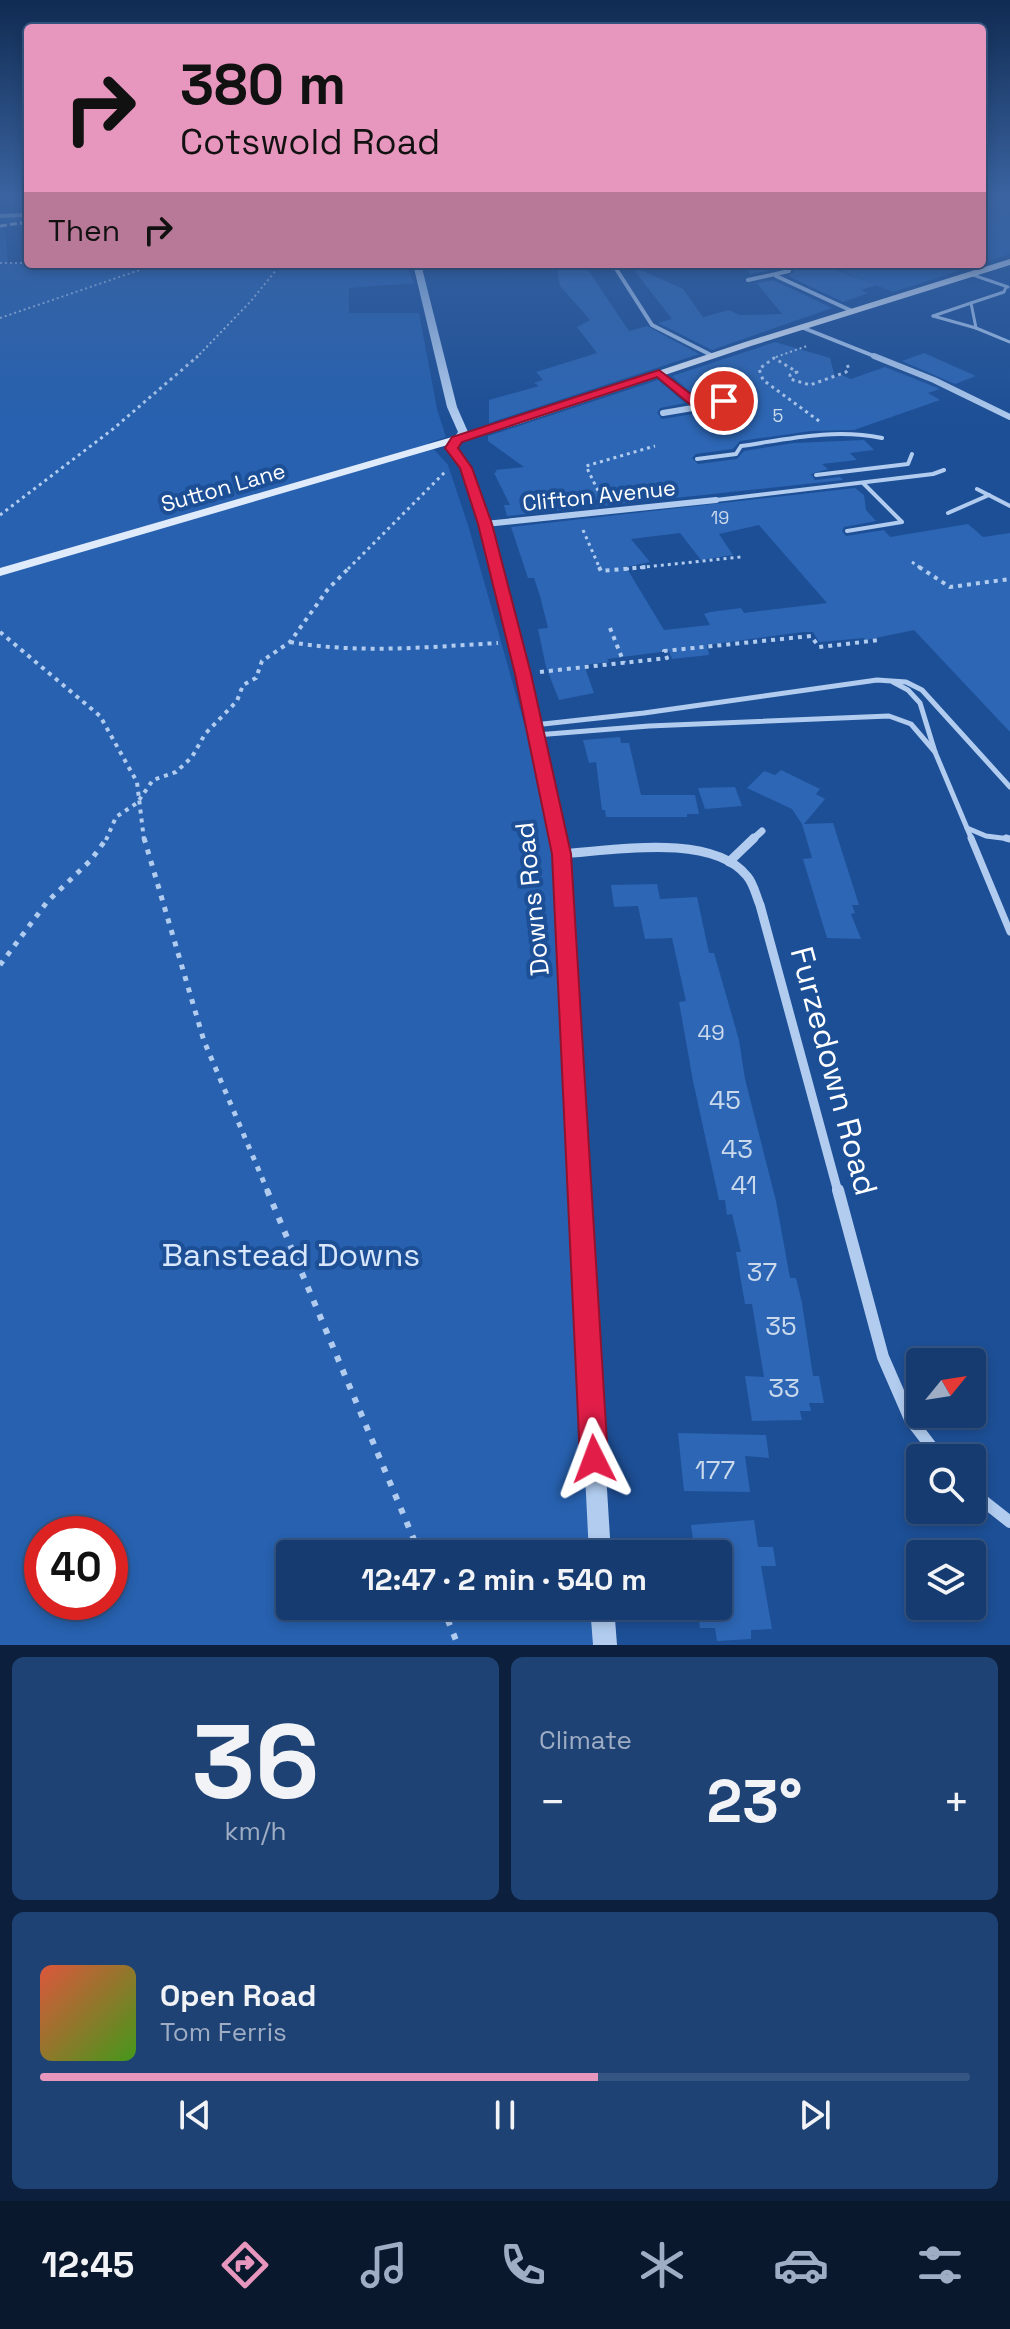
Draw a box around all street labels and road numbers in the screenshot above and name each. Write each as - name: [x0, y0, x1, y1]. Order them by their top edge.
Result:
- street label: Sutton Lane: [158, 456, 288, 518]
- street label: Clifton Avenue: [521, 473, 677, 517]
- street label: Downs Road: [507, 821, 557, 977]
- street label: Furzedown Road: [782, 942, 886, 1200]

